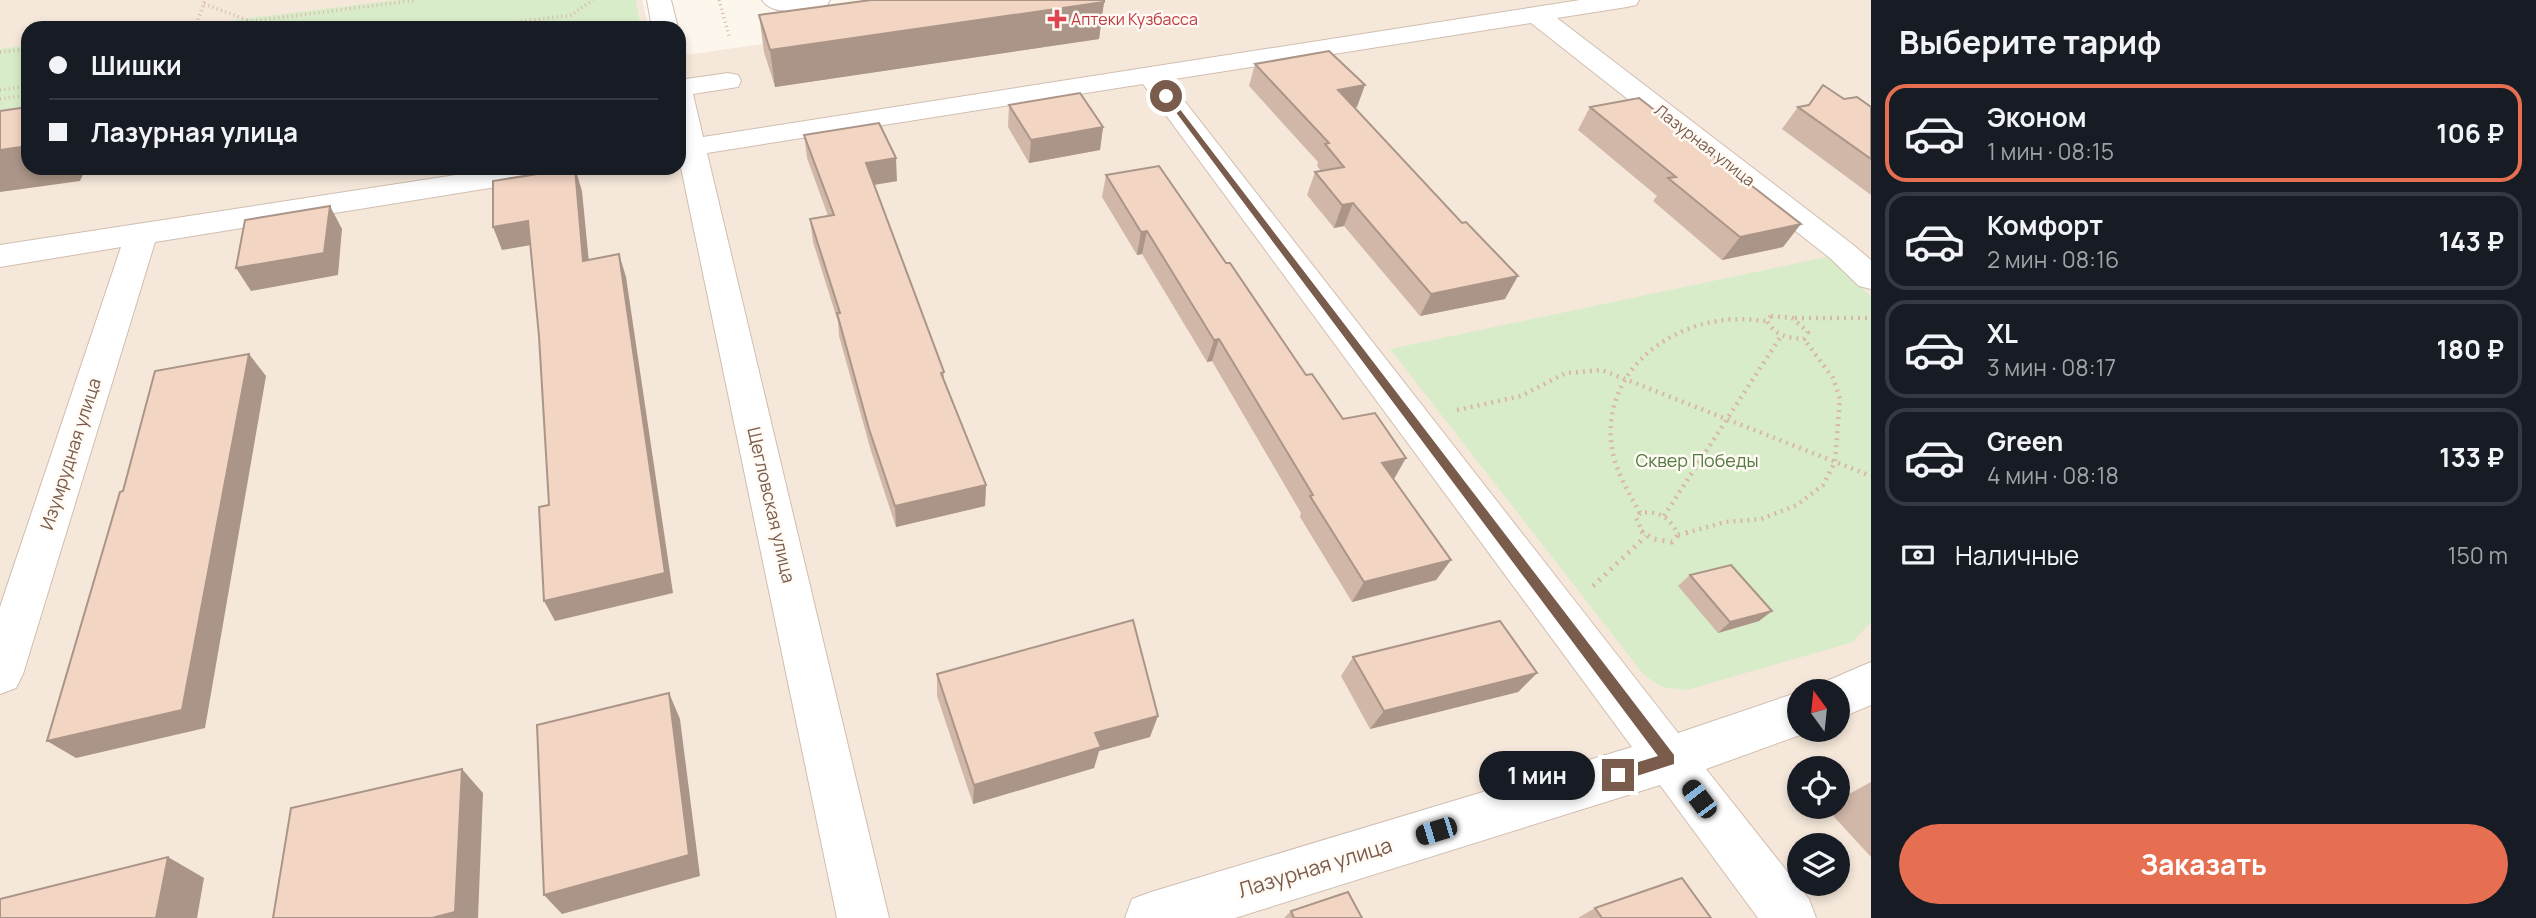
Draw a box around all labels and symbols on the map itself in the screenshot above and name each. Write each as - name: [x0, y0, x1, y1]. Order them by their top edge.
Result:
- place label: Аптеки Кузбасса: [1071, 8, 1198, 30]
- marker: Аптеки Кузбасса: [1049, 11, 1065, 27]
- route start: [1150, 80, 1182, 112]
- street label: Лазурная улица: [1650, 99, 1760, 191]
- street label: Изумрудная улица: [34, 375, 106, 533]
- street label: Щегловская улица: [742, 424, 802, 585]
- park label: Сквер Победы: [1635, 448, 1759, 472]
- north arrow: [1787, 679, 1850, 742]
- callout: 1 мин: [1478, 750, 1594, 800]
- route end: [1602, 759, 1634, 791]
- car: [1678, 776, 1721, 822]
- car: [1413, 815, 1460, 847]
- street label: Лазурная улица: [1234, 830, 1395, 904]

